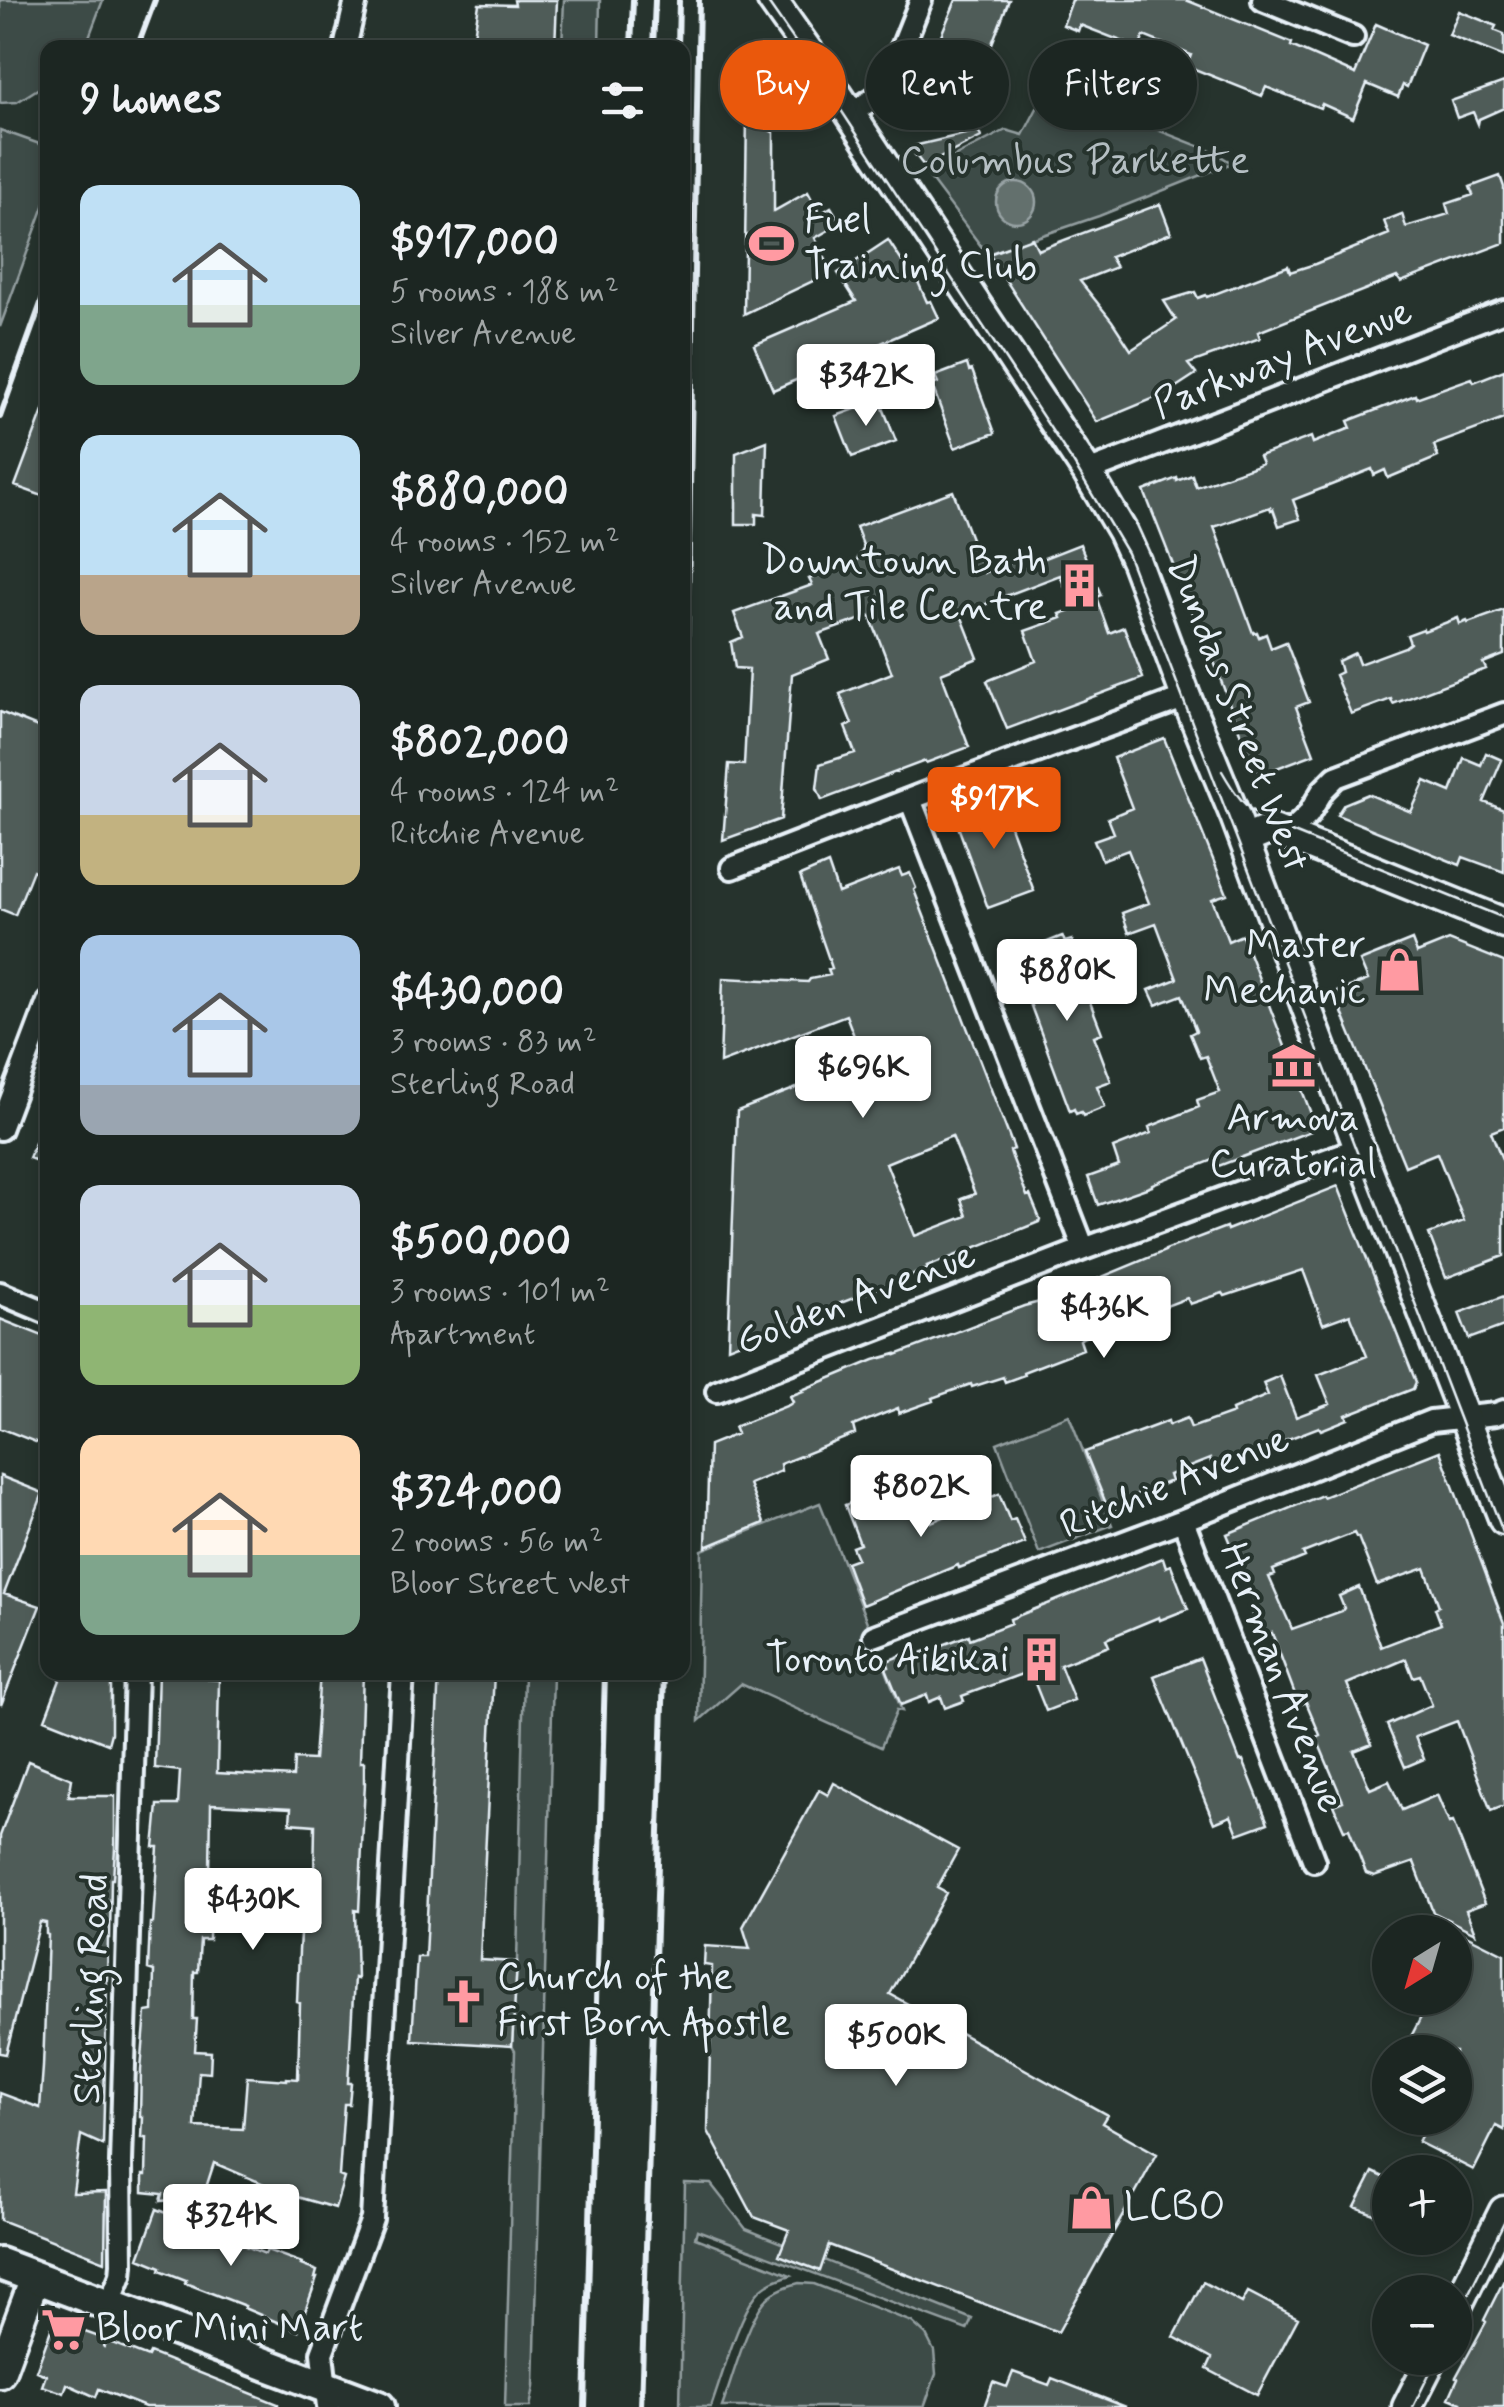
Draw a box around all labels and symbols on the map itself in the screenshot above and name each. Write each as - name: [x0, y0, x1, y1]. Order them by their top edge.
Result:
- park label: Columbus Parkette: [900, 136, 1250, 188]
- place label: Fuel Training Club: [804, 195, 1037, 297]
- sports icon: Fuel Training Club: [747, 220, 795, 268]
- street label: Parkway Avenue: [1146, 286, 1420, 432]
- pin: $342K: [796, 344, 936, 429]
- place label: Downtown Bath and Tile Centre: [760, 536, 1047, 634]
- street label: Dundas Street West: [1153, 549, 1321, 880]
- building icon: Downtown Bath and Tile Centre: [1056, 561, 1104, 609]
- pin: $917K: [924, 767, 1064, 852]
- place label: Master Mechanic: [1204, 920, 1366, 1018]
- pin: $880K: [997, 939, 1137, 1024]
- shop icon: Master Mechanic: [1375, 945, 1423, 993]
- pin: $696K: [793, 1036, 933, 1121]
- museum icon: Armova Curatorial: [1269, 1042, 1317, 1090]
- place label: Armova Curatorial: [1209, 1093, 1377, 1191]
- street label: Golden Avenue: [729, 1229, 983, 1369]
- pin: $436K: [1034, 1276, 1174, 1361]
- street label: Ritchie Avenue: [1053, 1413, 1297, 1553]
- pin: $802K: [851, 1455, 991, 1540]
- street label: Herman Avenue: [1206, 1536, 1356, 1820]
- place label: Toronto Aikikai: [765, 1634, 1009, 1686]
- building icon: Toronto Aikikai: [1018, 1636, 1066, 1684]
- pin: $430K: [183, 1868, 323, 1953]
- street label: Sterling Road: [62, 1873, 126, 2105]
- north arrow: [1372, 1915, 1472, 2015]
- place label: Church of the First Born Apostle: [497, 1952, 790, 2054]
- church icon: Church of the First Born Apostle: [440, 1977, 488, 2025]
- pin: $500K: [826, 2004, 966, 2089]
- place label: LCBO: [1124, 2182, 1225, 2234]
- pin: $324K: [161, 2184, 301, 2269]
- shop icon: LCBO: [1067, 2184, 1115, 2232]
- place label: Bloor Mini Mart: [96, 2303, 364, 2355]
- supermarket icon: Bloor Mini Mart: [39, 2305, 87, 2353]

